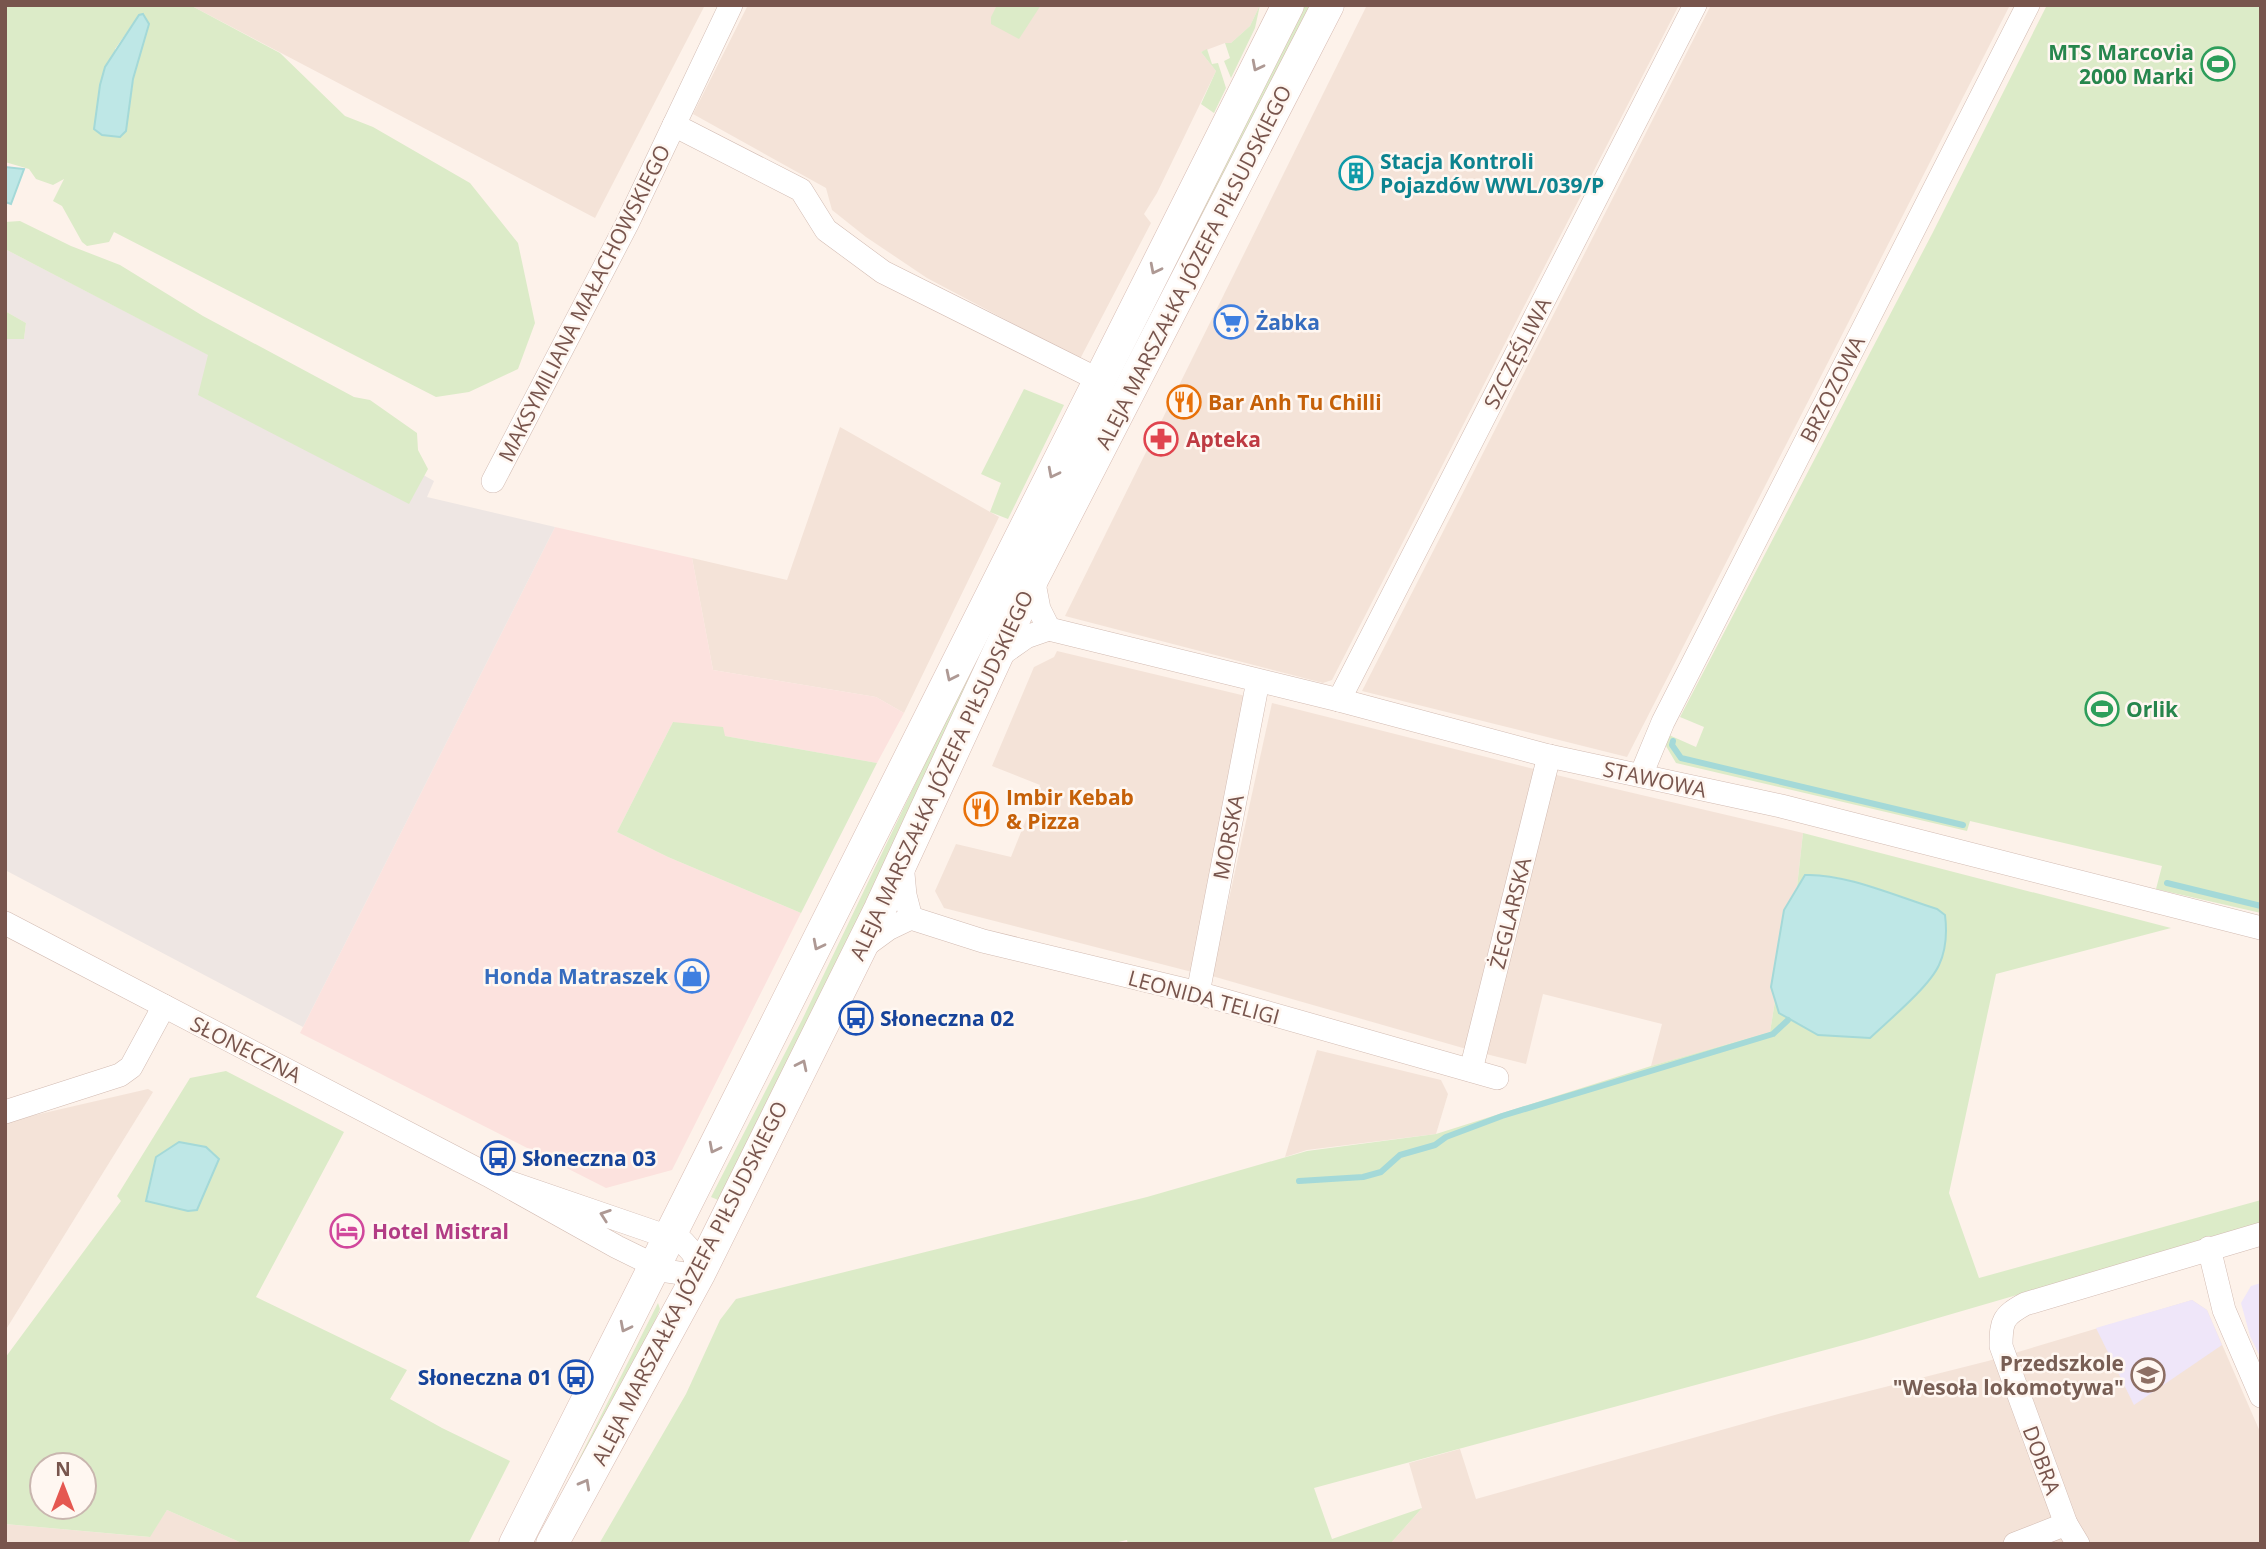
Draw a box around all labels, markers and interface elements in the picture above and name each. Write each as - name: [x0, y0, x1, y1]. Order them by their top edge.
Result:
- place label: MTS Marcovia 2000 Marki: [2048, 38, 2194, 90]
- sports icon: MTS Marcovia 2000 Marki: [2199, 45, 2237, 83]
- one-way arrow: [1252, 59, 1266, 71]
- street label: ALEJA MARSZAŁKA JÓZEFA PIŁSUDSKIEGO: [1089, 80, 1297, 454]
- street label: MAKSYMILIANA MAŁACHOWSKIEGO: [492, 140, 676, 466]
- place label: Stacja Kontroli Pojazdów WWL/039/P: [1380, 147, 1604, 199]
- building icon: Stacja Kontroli Pojazdów WWL/039/P: [1337, 154, 1375, 192]
- one-way arrow: [1149, 262, 1163, 274]
- street label: SZCZĘŚLIWA: [1477, 292, 1557, 413]
- supermarket icon: Żabka: [1212, 303, 1250, 341]
- place label: Żabka: [1256, 308, 1320, 336]
- street label: BRZOZOWA: [1793, 330, 1871, 447]
- restaurant icon: Bar Anh Tu Chilli: [1165, 383, 1203, 421]
- place label: Bar Anh Tu Chilli: [1208, 388, 1382, 416]
- pharmacy icon: Apteka: [1142, 420, 1180, 458]
- place label: Apteka: [1186, 425, 1261, 453]
- one-way arrow: [1047, 466, 1061, 478]
- street label: ALEJA MARSZAŁKA JÓZEFA PIŁSUDSKIEGO: [843, 586, 1039, 964]
- one-way arrow: [946, 669, 960, 681]
- sports icon: Orlik: [2083, 690, 2121, 728]
- place label: Orlik: [2126, 695, 2179, 723]
- street label: STAWOWA: [1601, 754, 1710, 804]
- place label: Imbir Kebab & Pizza: [1006, 783, 1134, 835]
- restaurant icon: Imbir Kebab & Pizza: [962, 790, 1000, 828]
- street label: MORSKA: [1206, 791, 1250, 882]
- street label: ŻEGLARSKA: [1483, 854, 1538, 972]
- one-way arrow: [812, 938, 826, 950]
- shop icon: Honda Matraszek: [673, 957, 711, 995]
- place label: Honda Matraszek: [484, 962, 669, 990]
- street label: LEONIDA TELIGI: [1125, 963, 1283, 1031]
- bus stop icon: Słoneczna 02: [837, 999, 875, 1037]
- place label: Słoneczna 02: [880, 1004, 1014, 1032]
- street label: SŁONECZNA: [186, 1009, 307, 1089]
- one-way arrow: [794, 1060, 808, 1072]
- street label: ALEJA MARSZAŁKA JÓZEFA PIŁSUDSKIEGO: [585, 1096, 793, 1470]
- bus stop icon: Słoneczna 03: [479, 1139, 517, 1177]
- one-way arrow: [709, 1140, 722, 1153]
- place label: Słoneczna 03: [522, 1144, 656, 1172]
- one-way arrow: [600, 1209, 612, 1223]
- hotel icon: Hotel Mistral: [328, 1212, 366, 1250]
- place label: Hotel Mistral: [372, 1217, 509, 1245]
- one-way arrow: [619, 1320, 633, 1332]
- place label: Przedszkole "Wesoła lokomotywa": [1893, 1349, 2124, 1401]
- school or university icon: Przedszkole "Wesoła lokomotywa": [2129, 1356, 2167, 1394]
- bus stop icon: Słoneczna 01: [557, 1358, 595, 1396]
- place label: Słoneczna 01: [418, 1363, 552, 1391]
- street label: DOBRA: [2017, 1422, 2068, 1499]
- north arrow: [28, 1451, 98, 1521]
- text: N: [55, 1456, 71, 1482]
- one-way arrow: [577, 1479, 590, 1491]

